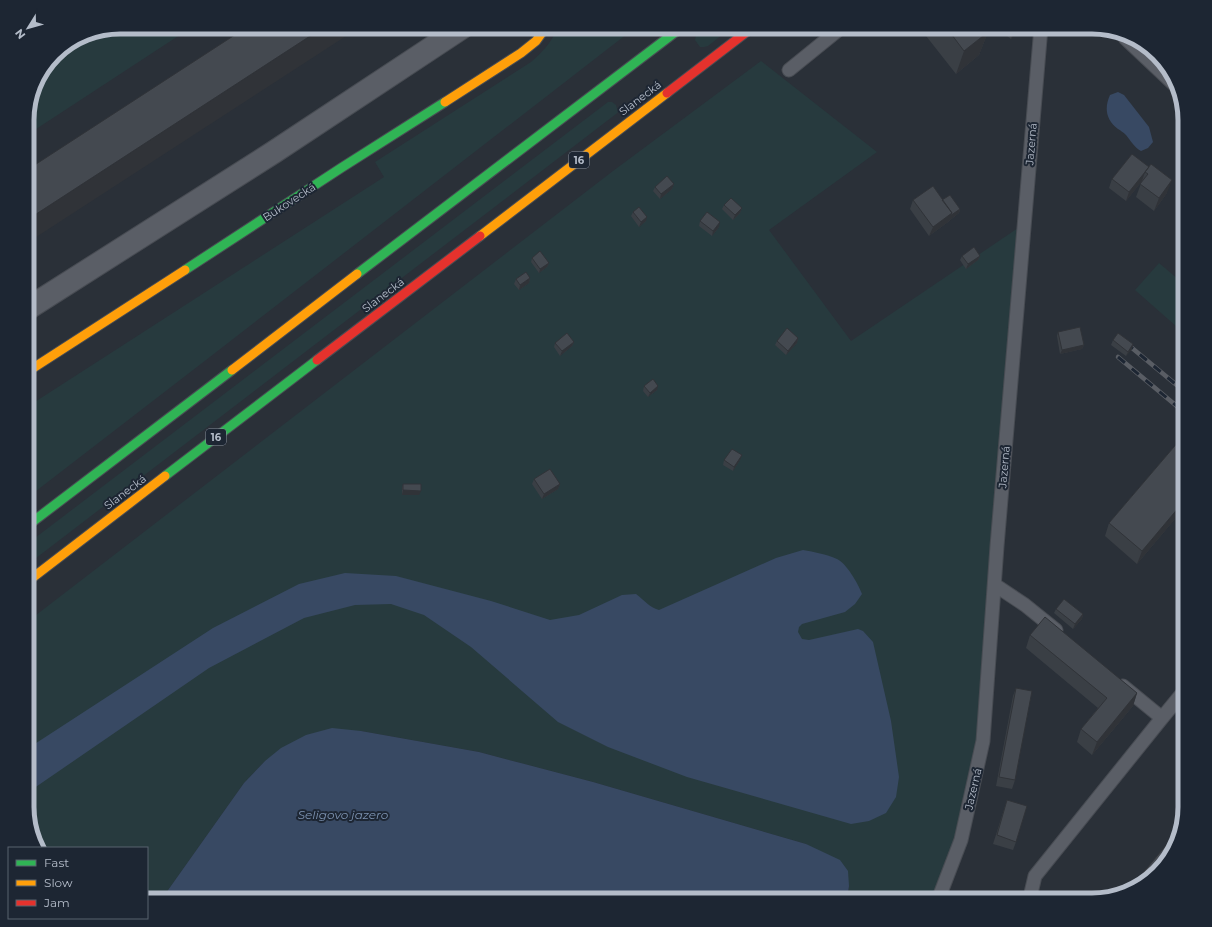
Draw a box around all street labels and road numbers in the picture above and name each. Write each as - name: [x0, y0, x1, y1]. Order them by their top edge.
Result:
- street label: Slanecká: [616, 78, 664, 118]
- street label: Jazerná: [1022, 122, 1040, 167]
- road number: 16: [569, 152, 589, 168]
- street label: Bukovecká: [260, 180, 318, 224]
- street label: Slanecká: [359, 275, 407, 315]
- road number: 16: [206, 429, 226, 445]
- street label: Jazerná: [995, 445, 1013, 490]
- street label: Slanecká: [101, 472, 149, 512]
- street label: Jazerná: [961, 767, 985, 812]

